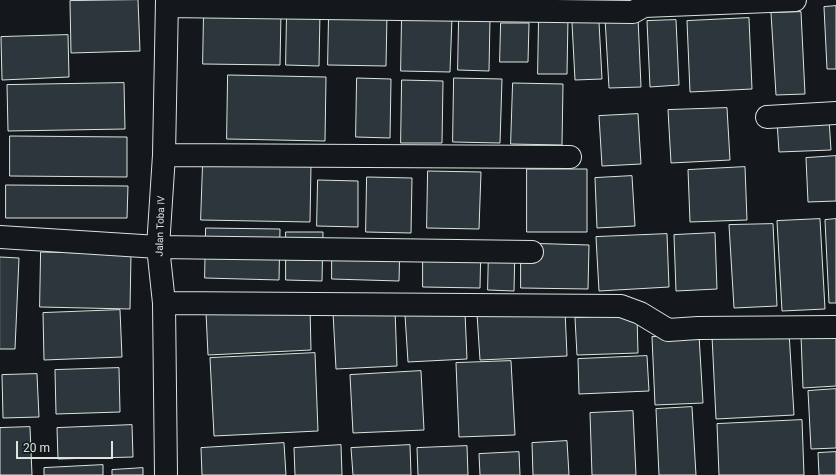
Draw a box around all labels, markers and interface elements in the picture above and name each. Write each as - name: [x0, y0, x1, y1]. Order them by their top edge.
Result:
- street label: Jalan Toba IV: [154, 195, 168, 257]
- scale bar: [18, 433, 115, 459]
- text: 20 m: [23, 441, 50, 455]

